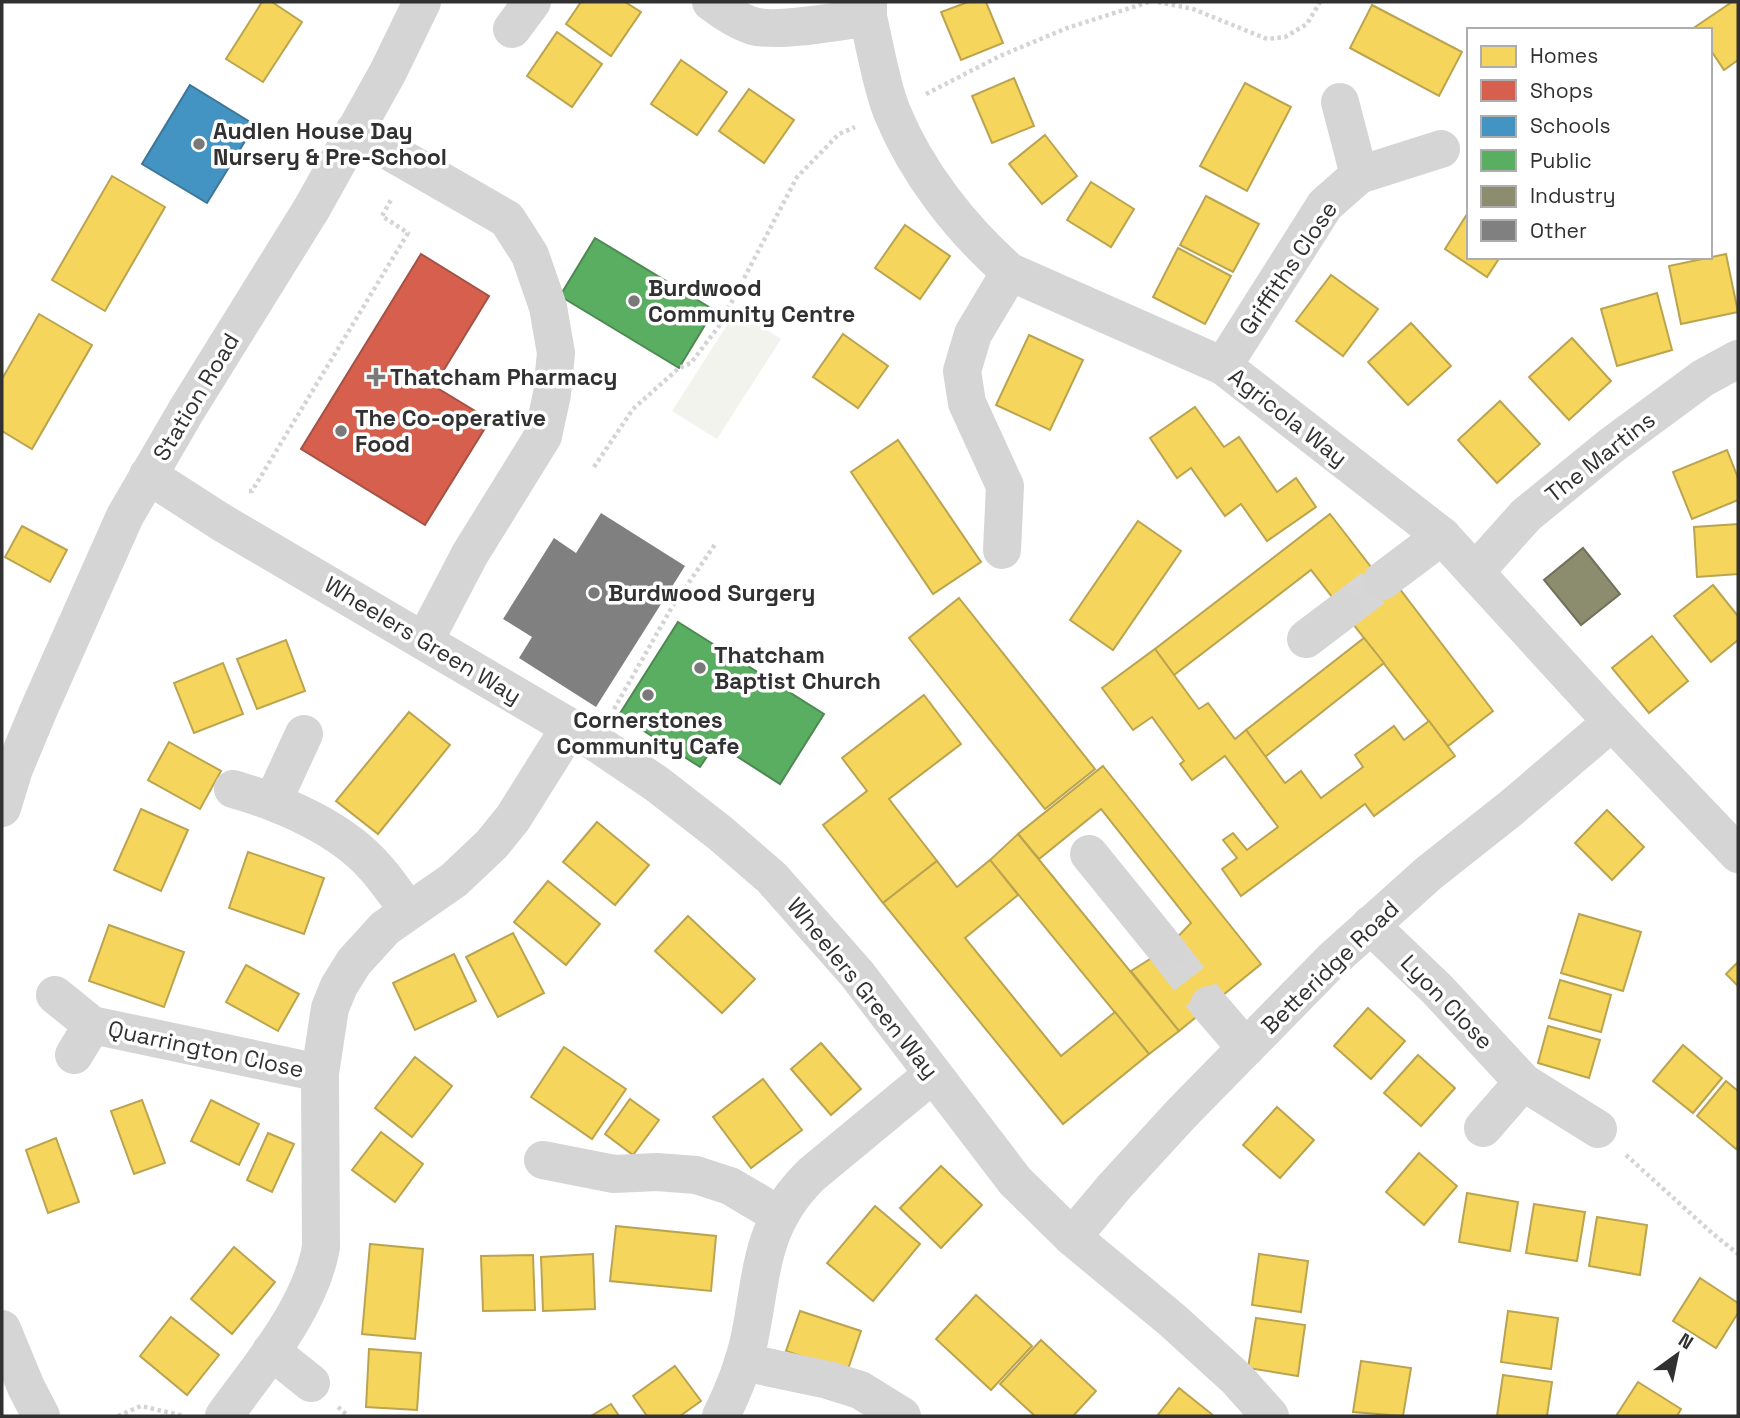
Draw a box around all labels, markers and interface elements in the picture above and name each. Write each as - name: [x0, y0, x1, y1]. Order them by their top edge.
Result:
- legend: [1467, 28, 1712, 259]
- text: Homes: [1530, 42, 1598, 69]
- text: Shops: [1530, 77, 1593, 104]
- text: Schools: [1530, 112, 1610, 139]
- place label: Audlen House Day Nursery & Pre-School: [213, 116, 447, 172]
- marker: Audlen House Day Nursery & Pre-School: [191, 136, 207, 152]
- text: Public: [1530, 147, 1592, 174]
- text: Industry: [1530, 182, 1616, 209]
- street label: Griffiths Close: [1232, 195, 1344, 341]
- text: Other: [1530, 217, 1587, 244]
- place label: Burdwood Community Centre: [648, 273, 855, 329]
- marker: Burdwood Community Centre: [626, 293, 642, 309]
- street label: Station Road: [146, 328, 246, 466]
- street label: Agricola Way: [1222, 361, 1354, 473]
- place label: Thatcham Pharmacy: [390, 362, 617, 392]
- marker: Thatcham Pharmacy: [368, 369, 384, 385]
- place label: The Co-operative Food: [355, 403, 546, 459]
- street label: The Martins: [1539, 405, 1661, 509]
- marker: The Co-operative Food: [333, 423, 349, 439]
- street label: Wheelers Green Way: [319, 569, 527, 711]
- place label: Burdwood Surgery: [608, 578, 815, 608]
- marker: Burdwood Surgery: [586, 585, 602, 601]
- place label: Thatcham Baptist Church: [714, 640, 881, 696]
- marker: Thatcham Baptist Church: [692, 660, 708, 676]
- marker: Cornerstones Community Cafe: [640, 687, 656, 703]
- place label: Cornerstones Community Cafe: [556, 705, 740, 761]
- street label: Wheelers Green Way: [781, 891, 945, 1085]
- street label: Betteridge Road: [1255, 894, 1405, 1040]
- street label: Lyon Close: [1394, 948, 1500, 1056]
- street label: Quarrington Close: [105, 1014, 307, 1084]
- north arrow: [1642, 1320, 1712, 1390]
- text: N: [1674, 1327, 1698, 1355]

